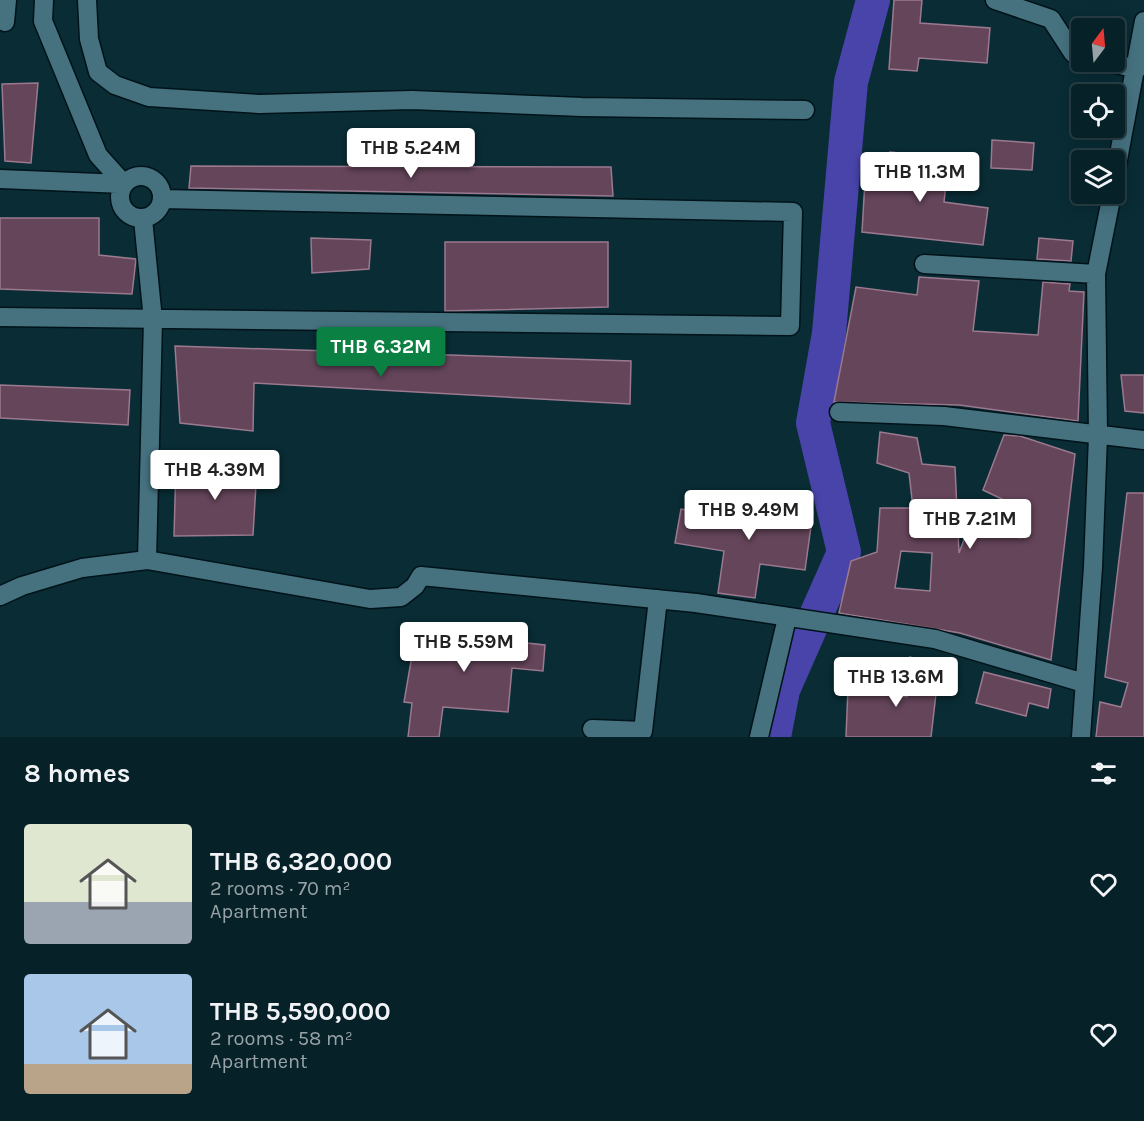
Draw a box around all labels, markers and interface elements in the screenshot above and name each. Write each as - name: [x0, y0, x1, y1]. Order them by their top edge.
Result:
- north arrow: [1071, 18, 1125, 72]
- map controls: [1071, 18, 1125, 204]
- button: locate: [1071, 84, 1125, 138]
- pin: THB 5.24M: [342, 128, 480, 179]
- text: THB 5.24M: [361, 136, 461, 159]
- button: layers: [1071, 150, 1125, 204]
- pin: THB 11.3M: [851, 152, 989, 203]
- text: THB 11.3M: [874, 160, 966, 183]
- pin: THB 6.32M: [312, 327, 450, 378]
- text: THB 6.32M: [330, 335, 432, 358]
- pin: THB 4.39M: [146, 450, 284, 501]
- text: THB 4.39M: [164, 458, 266, 481]
- pin: THB 9.49M: [680, 490, 818, 541]
- text: THB 9.49M: [699, 498, 799, 521]
- pin: THB 7.21M: [901, 499, 1039, 550]
- text: THB 7.21M: [923, 507, 1017, 530]
- pin: THB 5.59M: [395, 622, 533, 673]
- text: THB 5.59M: [414, 630, 514, 653]
- pin: THB 13.6M: [827, 657, 965, 708]
- text: THB 13.6M: [848, 665, 944, 688]
- icon: filters: [1087, 757, 1120, 790]
- text: 8 homes: [24, 758, 130, 789]
- text: THB 6,320,000: [210, 846, 392, 877]
- icon: home: [72, 848, 144, 920]
- icon: heart: [1087, 868, 1120, 901]
- text: 2 rooms · 70 m²: [210, 877, 350, 900]
- text: Apartment: [210, 900, 308, 923]
- text: THB 5,590,000: [210, 996, 391, 1027]
- icon: home: [72, 998, 144, 1070]
- icon: heart: [1087, 1018, 1120, 1051]
- text: 2 rooms · 58 m²: [210, 1027, 353, 1050]
- text: Apartment: [210, 1050, 308, 1073]

